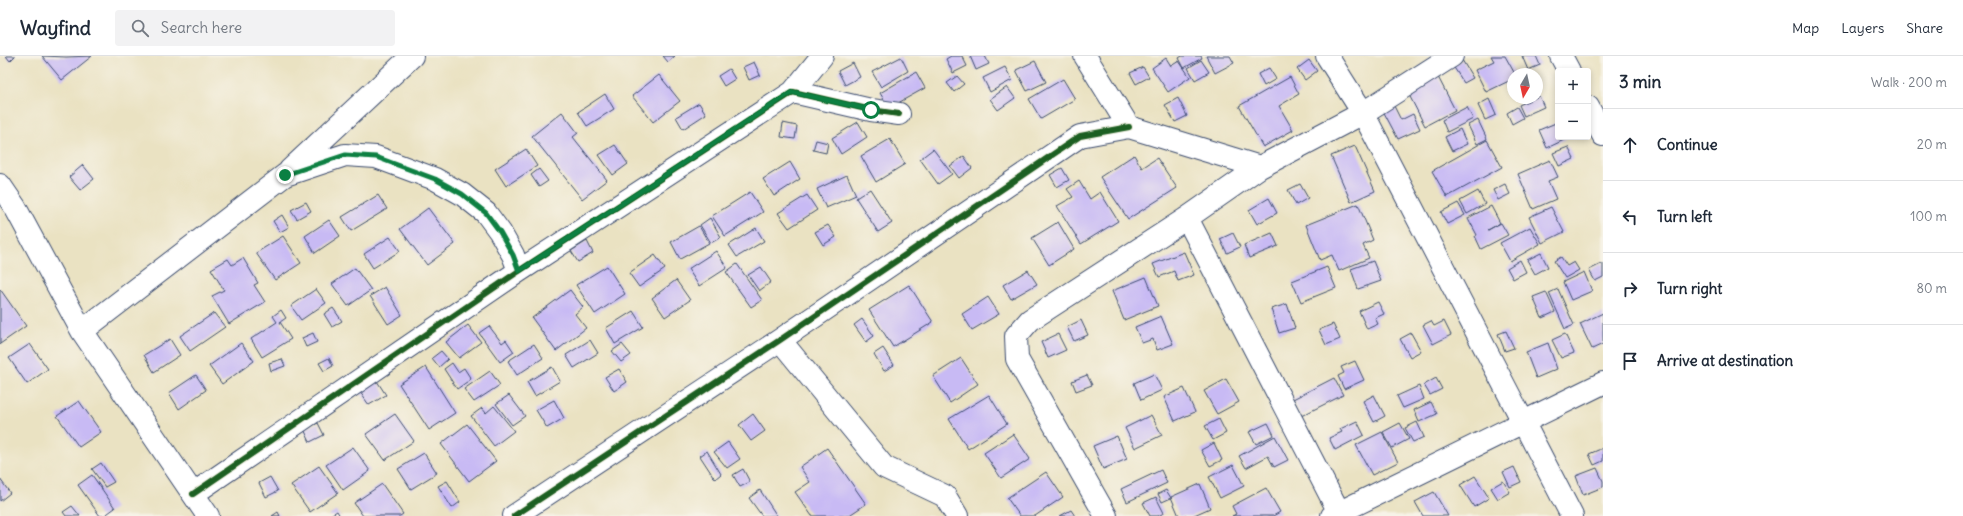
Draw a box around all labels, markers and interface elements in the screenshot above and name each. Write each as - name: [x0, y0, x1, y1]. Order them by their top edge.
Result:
- search box: [115, 10, 395, 46]
- text: Wayfind: [20, 16, 91, 40]
- icon: search: [129, 17, 151, 39]
- text: Search here: [161, 18, 242, 37]
- text: Map: [1792, 19, 1819, 37]
- text: Layers: [1841, 19, 1884, 37]
- text: Share: [1906, 19, 1943, 37]
- north arrow: [1507, 68, 1543, 104]
- map controls: [1555, 68, 1591, 140]
- button: +: [1555, 68, 1591, 104]
- text: 3 min: [1619, 71, 1661, 93]
- text: Walk · 200 m: [1871, 74, 1947, 91]
- route start: [862, 101, 880, 119]
- button: −: [1555, 104, 1591, 140]
- icon: ahead: [1619, 134, 1641, 156]
- text: Continue: [1657, 135, 1718, 154]
- text: 20 m: [1917, 136, 1947, 153]
- route end: [276, 166, 294, 184]
- icon: left: [1619, 206, 1641, 228]
- text: Turn left: [1657, 207, 1712, 226]
- text: 100 m: [1910, 208, 1947, 225]
- icon: right: [1619, 278, 1641, 300]
- text: Turn right: [1657, 279, 1722, 298]
- text: 80 m: [1916, 280, 1947, 297]
- icon: arrive: [1619, 350, 1641, 372]
- text: Arrive at destination: [1657, 351, 1793, 370]

